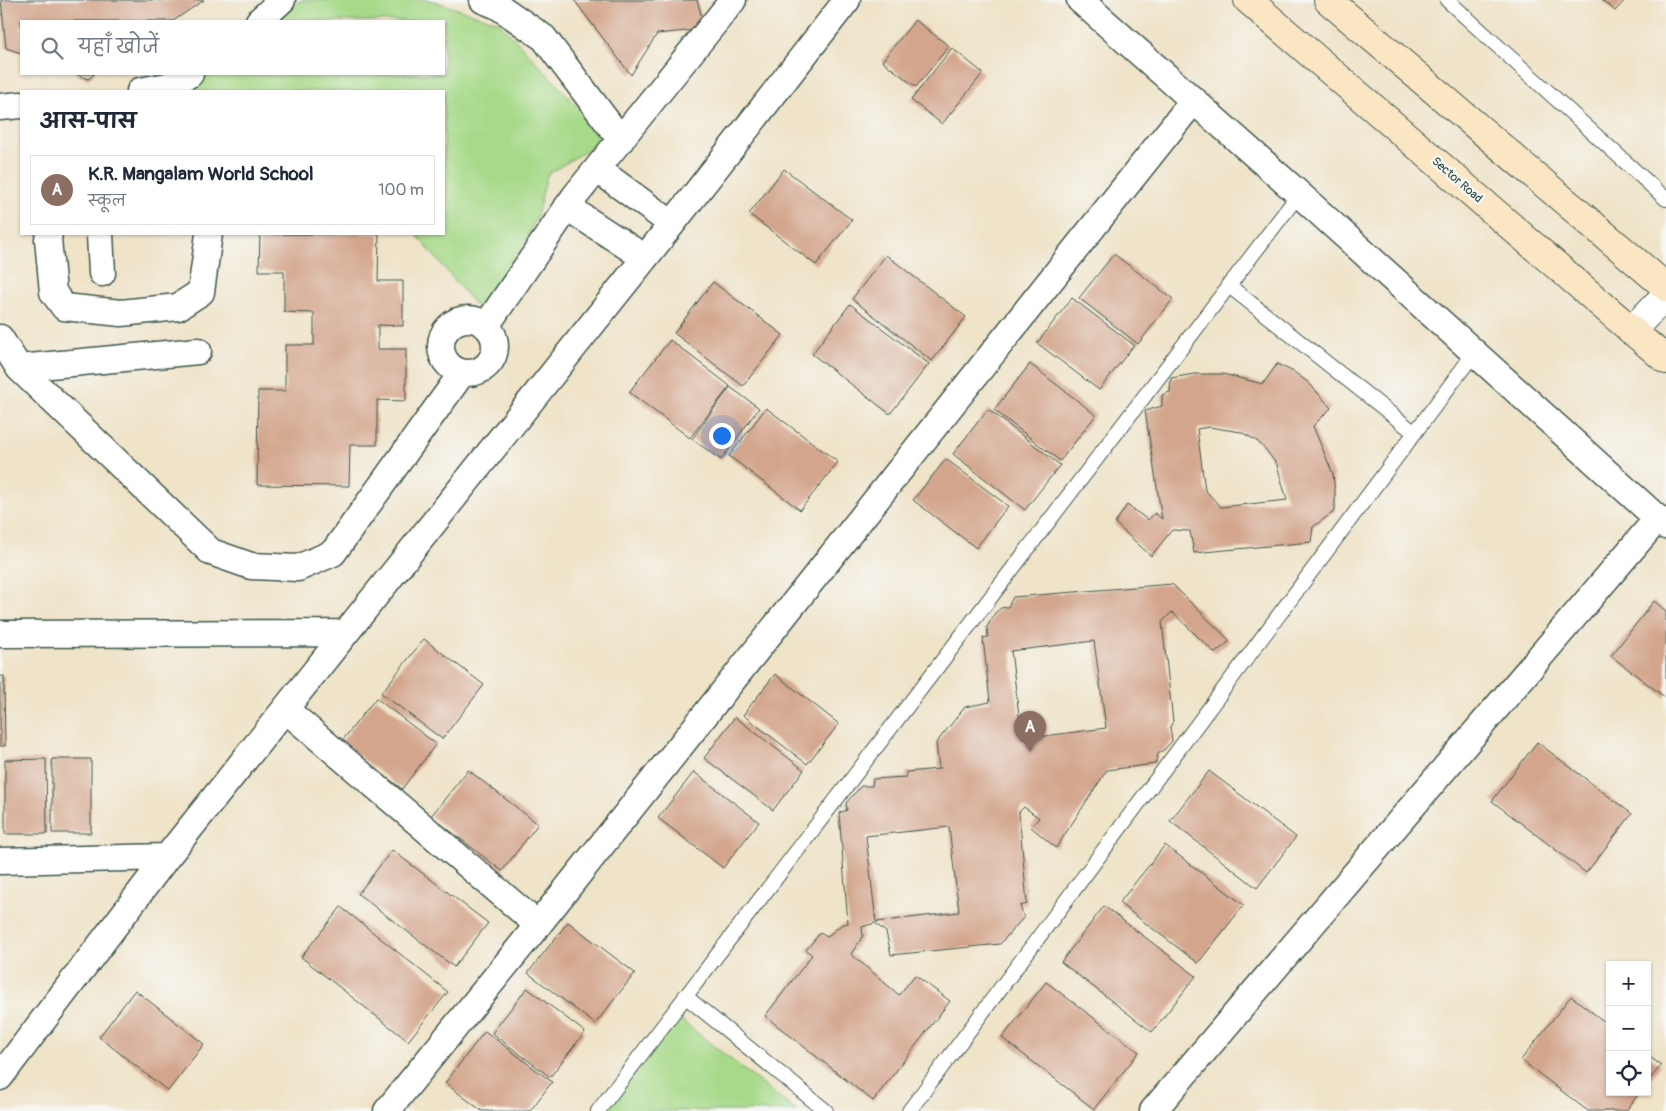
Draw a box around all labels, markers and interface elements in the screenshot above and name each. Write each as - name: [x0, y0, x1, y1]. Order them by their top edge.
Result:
- search box: [20, 20, 445, 75]
- icon: search: [38, 34, 66, 62]
- text: यहाँ खोजें: [78, 35, 159, 59]
- text: आस-पास: [40, 108, 136, 135]
- street label: Sector Road: [1429, 154, 1485, 206]
- text: K.R. Mangalam World School: [88, 162, 314, 186]
- text: A: [52, 180, 62, 200]
- text: 100 m: [378, 180, 424, 200]
- text: स्कूल: [88, 191, 126, 211]
- your location: [709, 423, 735, 449]
- pin: A: [1014, 711, 1046, 752]
- map controls: [1606, 961, 1651, 1096]
- button: +: [1606, 961, 1651, 1006]
- button: −: [1606, 1006, 1651, 1051]
- button: locate: [1606, 1051, 1651, 1096]

